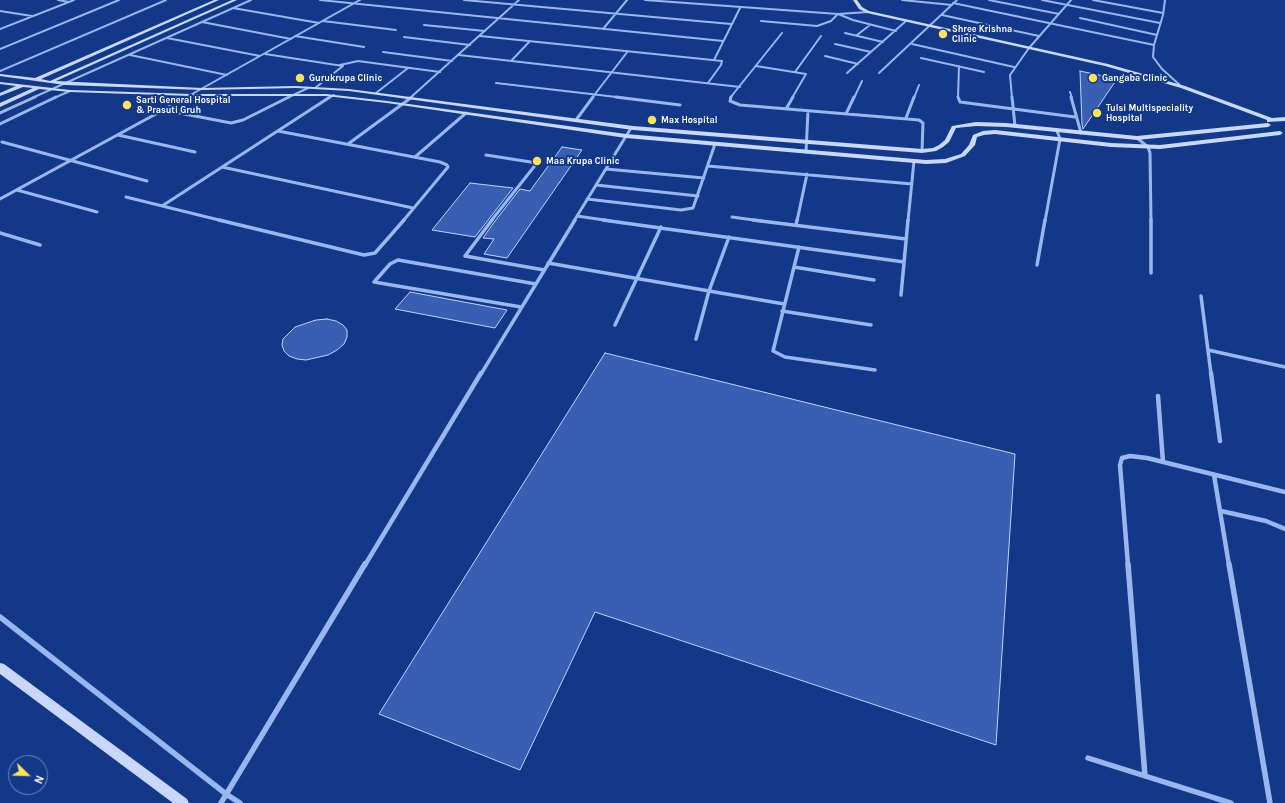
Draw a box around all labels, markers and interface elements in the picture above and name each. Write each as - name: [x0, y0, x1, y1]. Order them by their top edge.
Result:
- place label: Shree Krishna Clinic: [952, 24, 1012, 45]
- marker: Shree Krishna Clinic: [937, 28, 949, 40]
- marker: Gurukrupa Clinic: [294, 72, 306, 84]
- marker: Gangaba Clinic: [1087, 72, 1099, 84]
- place label: Gurukrupa Clinic: [309, 73, 382, 83]
- place label: Gangaba Clinic: [1102, 73, 1167, 83]
- place label: Sarti General Hospital & Prasuti Gruh: [136, 95, 231, 116]
- marker: Sarti General Hospital & Prasuti Gruh: [121, 99, 133, 111]
- place label: Tulsi Multispeciality Hospital: [1106, 103, 1193, 124]
- marker: Tulsi Multispeciality Hospital: [1091, 107, 1103, 119]
- marker: Max Hospital: [646, 114, 658, 126]
- place label: Max Hospital: [661, 115, 718, 125]
- marker: Maa Krupa Clinic: [531, 155, 543, 167]
- place label: Maa Krupa Clinic: [546, 156, 619, 166]
- north arrow: [8, 755, 48, 795]
- text: N: [31, 773, 46, 786]

